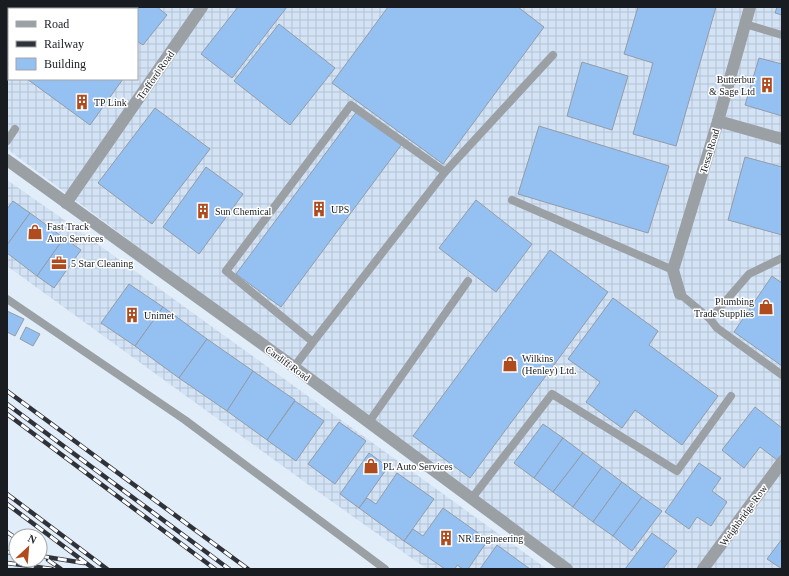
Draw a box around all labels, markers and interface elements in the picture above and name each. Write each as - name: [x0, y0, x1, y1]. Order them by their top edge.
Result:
- legend: [8, 8, 138, 80]
- text: Road: [44, 17, 69, 31]
- text: Railway: [44, 37, 84, 51]
- street label: Trafford Road: [135, 49, 176, 102]
- text: Building: [44, 57, 86, 71]
- place label: Butterbur & Sage Ltd: [709, 74, 756, 97]
- building icon: Butterbur & Sage Ltd: [758, 76, 776, 94]
- building icon: TP Link: [73, 93, 91, 111]
- place label: TP Link: [94, 97, 127, 108]
- street label: Tessa Road: [698, 128, 721, 175]
- building icon: UPS: [310, 200, 328, 218]
- building icon: Sun Chemical: [194, 202, 212, 220]
- place label: UPS: [331, 204, 349, 215]
- place label: Sun Chemical: [215, 206, 272, 217]
- place label: Fast Track Auto Services: [47, 221, 103, 244]
- shop icon: Fast Track Auto Services: [26, 223, 44, 241]
- office icon: 5 Star Cleaning: [50, 254, 68, 272]
- place label: 5 Star Cleaning: [71, 258, 133, 269]
- place label: Plumbing Trade Supplies: [694, 296, 754, 319]
- shop icon: Plumbing Trade Supplies: [757, 298, 775, 316]
- building icon: Unimet: [123, 306, 141, 324]
- place label: Unimet: [144, 310, 174, 321]
- street label: Cardiff Road: [263, 344, 312, 383]
- place label: Wilkins (Henley) Ltd.: [522, 353, 576, 377]
- shop icon: Wilkins (Henley) Ltd.: [501, 355, 519, 373]
- shop icon: PL Auto Services: [362, 457, 380, 475]
- place label: PL Auto Services: [383, 461, 453, 472]
- street label: Weighbridge Row: [718, 482, 770, 548]
- north arrow: [8, 528, 48, 568]
- building icon: NR Engineering: [437, 529, 455, 547]
- text: N: [26, 532, 39, 546]
- place label: NR Engineering: [458, 533, 523, 544]

